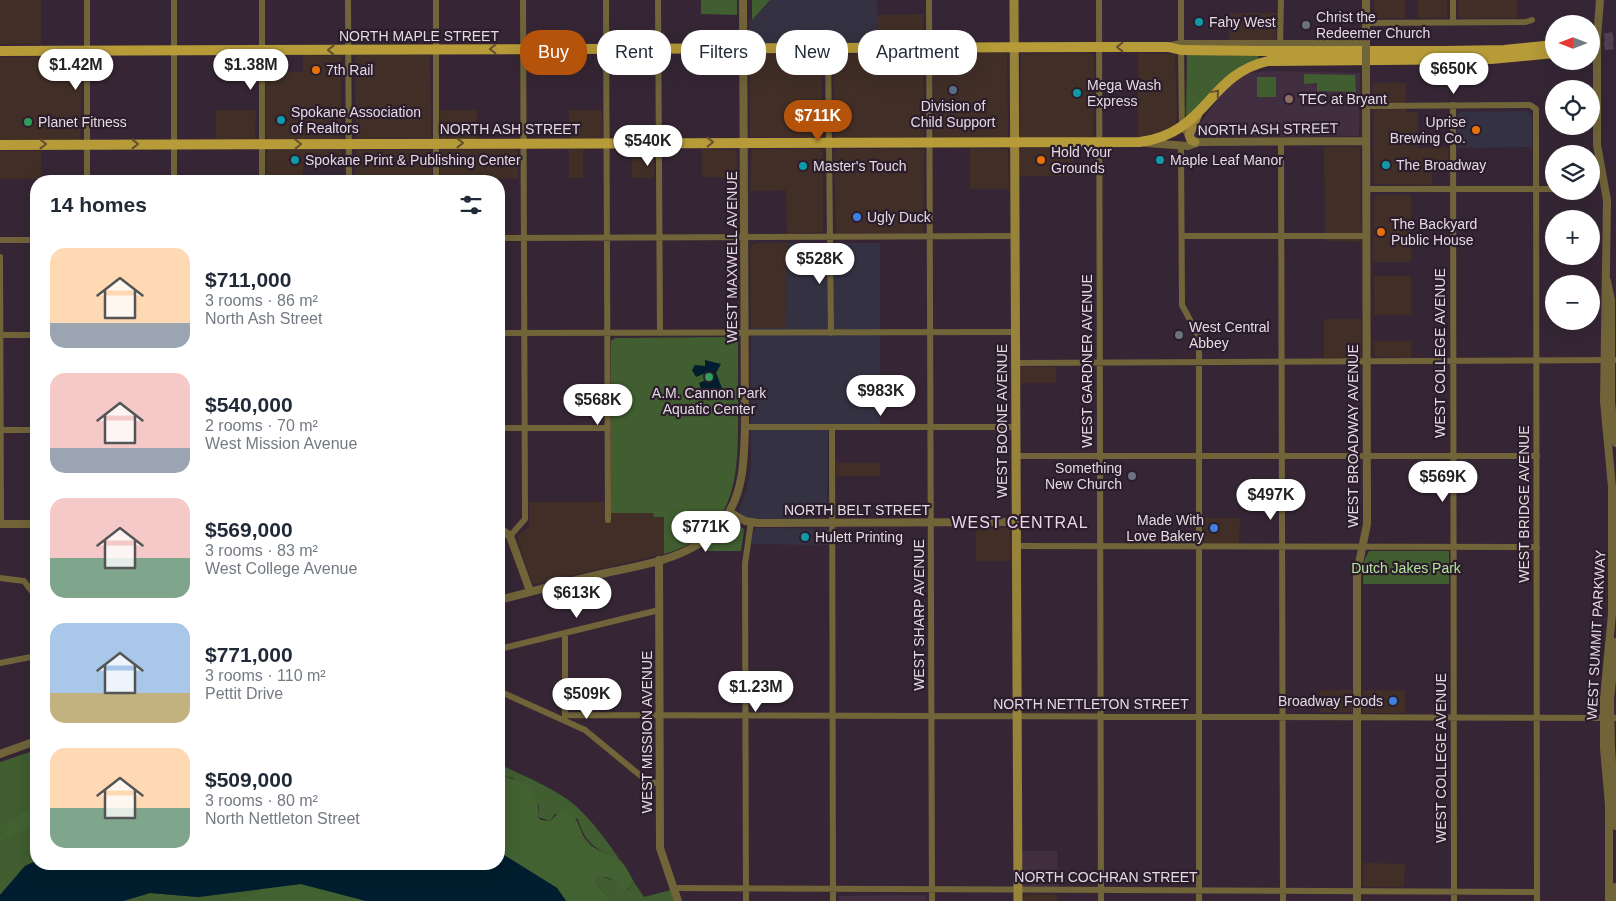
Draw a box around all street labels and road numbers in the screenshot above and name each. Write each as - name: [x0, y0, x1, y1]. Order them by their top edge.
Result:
- street label: NORTH MAPLE STREET: [339, 28, 499, 44]
- street label: NORTH ASH STREET: [1198, 120, 1339, 138]
- street label: NORTH ASH STREET: [440, 121, 581, 137]
- street label: WEST MAXWELL AVENUE: [724, 171, 740, 343]
- street label: WEST COLLEGE AVENUE: [1432, 268, 1448, 438]
- street label: WEST GARDNER AVENUE: [1079, 274, 1095, 448]
- street label: WEST BOONE AVENUE: [994, 344, 1010, 498]
- street label: WEST BROADWAY AVENUE: [1345, 344, 1361, 528]
- street label: WEST BRIDGE AVENUE: [1516, 425, 1532, 583]
- street label: NORTH BELT STREET: [784, 502, 931, 518]
- street label: WEST SHARP AVENUE: [911, 539, 927, 691]
- street label: WEST SUMMIT PARKWAY: [1584, 549, 1608, 720]
- street label: WEST MISSION AVENUE: [639, 651, 655, 813]
- street label: WEST COLLEGE AVENUE: [1433, 673, 1449, 843]
- street label: NORTH NETTLETON STREET: [993, 696, 1189, 712]
- street label: NORTH COCHRAN STREET: [1014, 869, 1198, 885]

